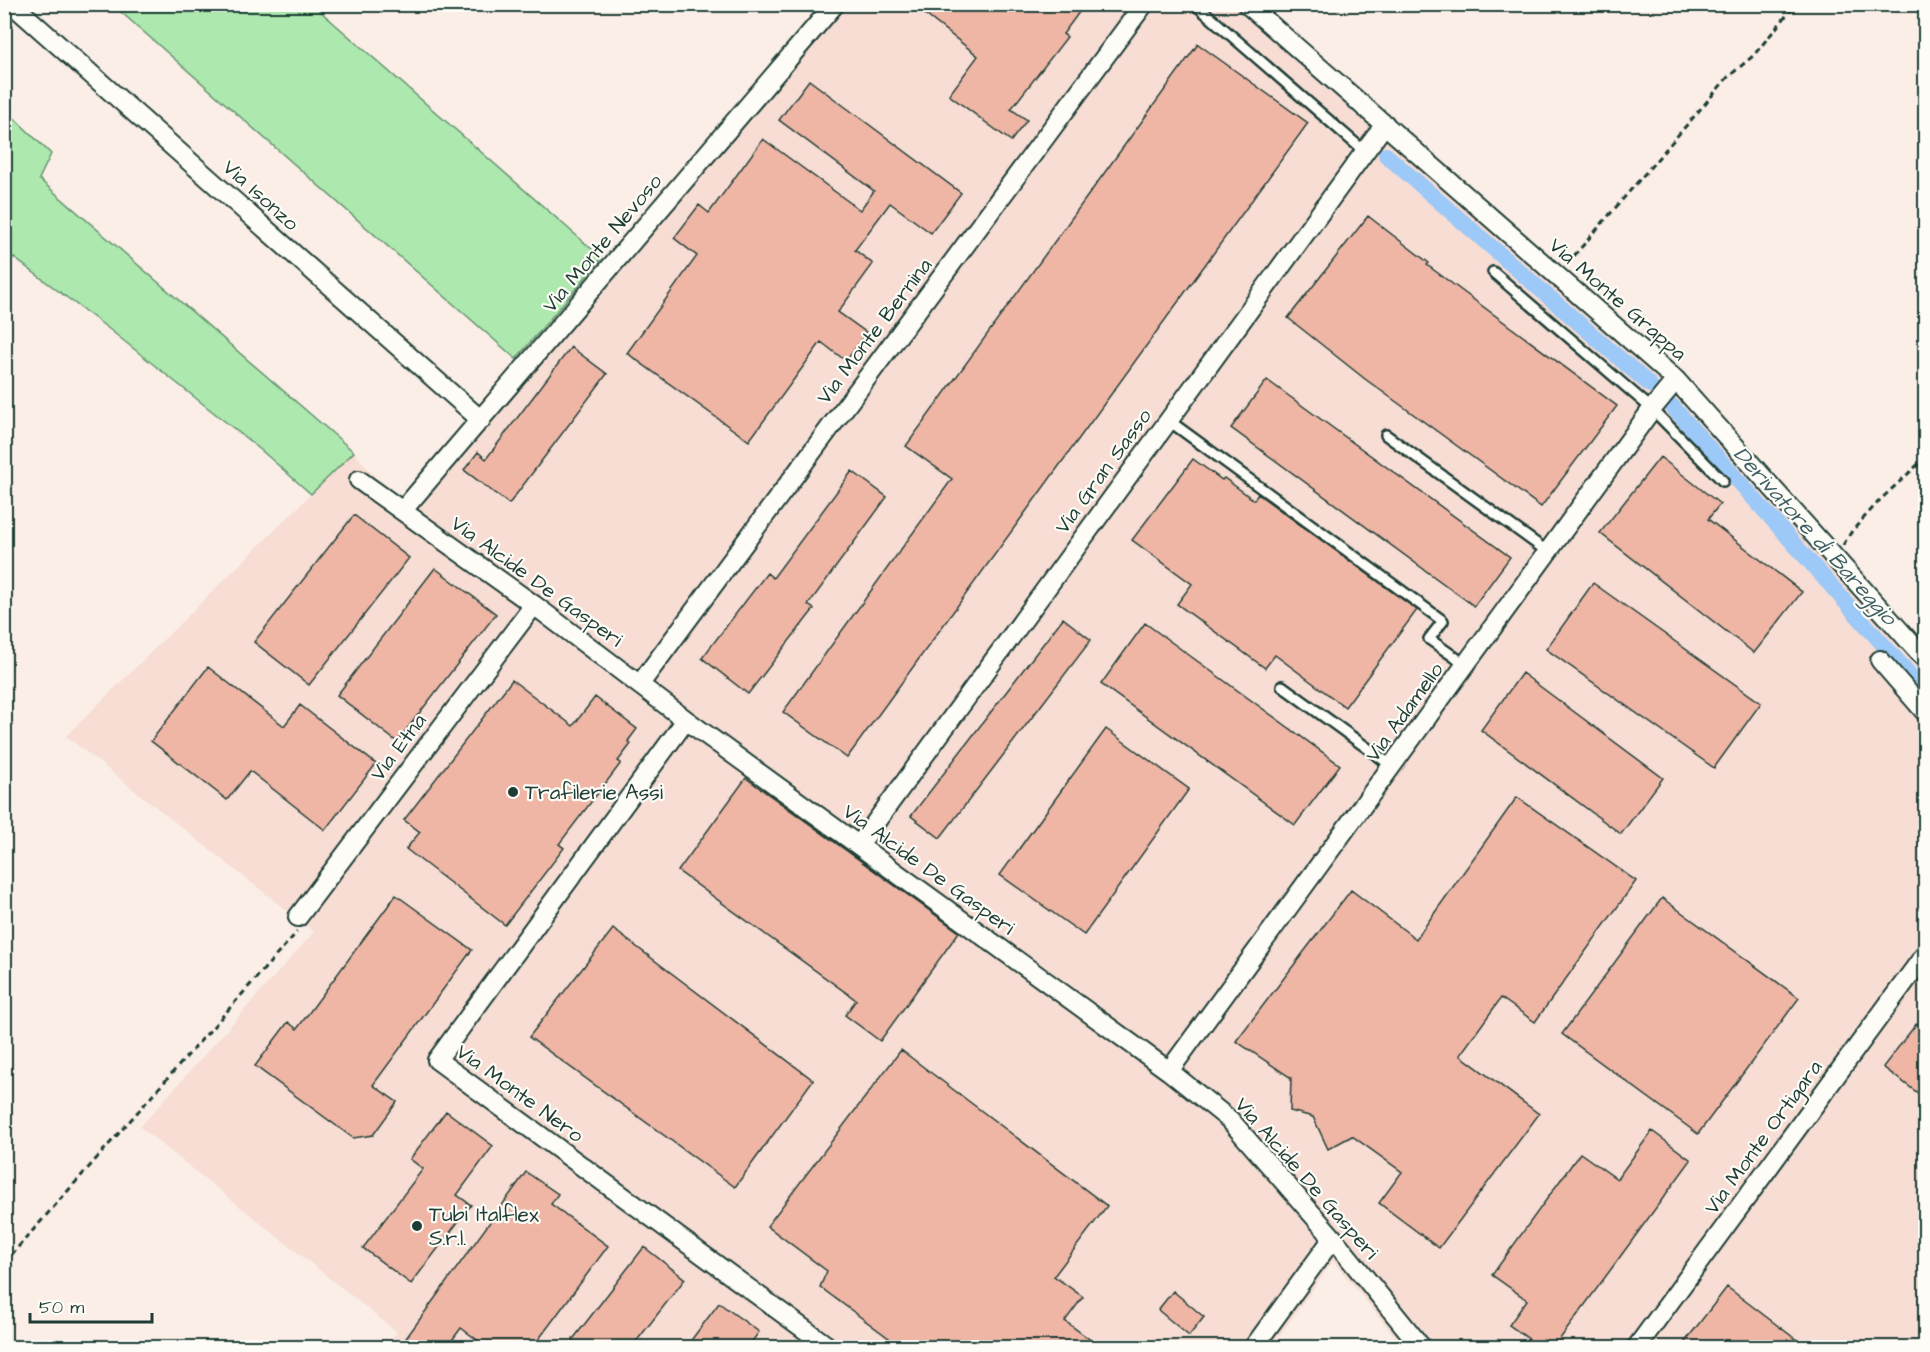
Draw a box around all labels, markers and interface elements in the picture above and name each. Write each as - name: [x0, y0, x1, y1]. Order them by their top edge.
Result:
- street label: Via Isonzo: [216, 153, 305, 238]
- street label: Via Monte Nevoso: [536, 168, 669, 319]
- street label: Via Monte Grappa: [1542, 231, 1693, 368]
- street label: Via Monte Bernina: [810, 252, 939, 410]
- street label: Via Gran Sasso: [1048, 403, 1159, 540]
- water label: Derivatore di Bareggio: [1725, 440, 1905, 634]
- street label: Via Alcide De Gasperi: [444, 509, 629, 655]
- street label: Via Adamello: [1358, 657, 1450, 768]
- street label: Via Etna: [363, 707, 433, 787]
- place label: Trafilerie Assi: [525, 778, 663, 807]
- marker: Trafilerie Assi: [506, 785, 520, 799]
- street label: Via Alcide De Gasperi: [836, 797, 1021, 943]
- street label: Via Monte Nero: [450, 1037, 590, 1150]
- street label: Via Monte Ortigara: [1697, 1054, 1831, 1222]
- street label: Via Alcide De Gasperi: [1227, 1091, 1385, 1266]
- place label: Tubi Italflex S.r.l.: [429, 1200, 539, 1253]
- marker: Tubi Italflex S.r.l.: [410, 1219, 424, 1233]
- scale bar: [30, 1286, 152, 1324]
- text: 50 m: [39, 1295, 84, 1320]

